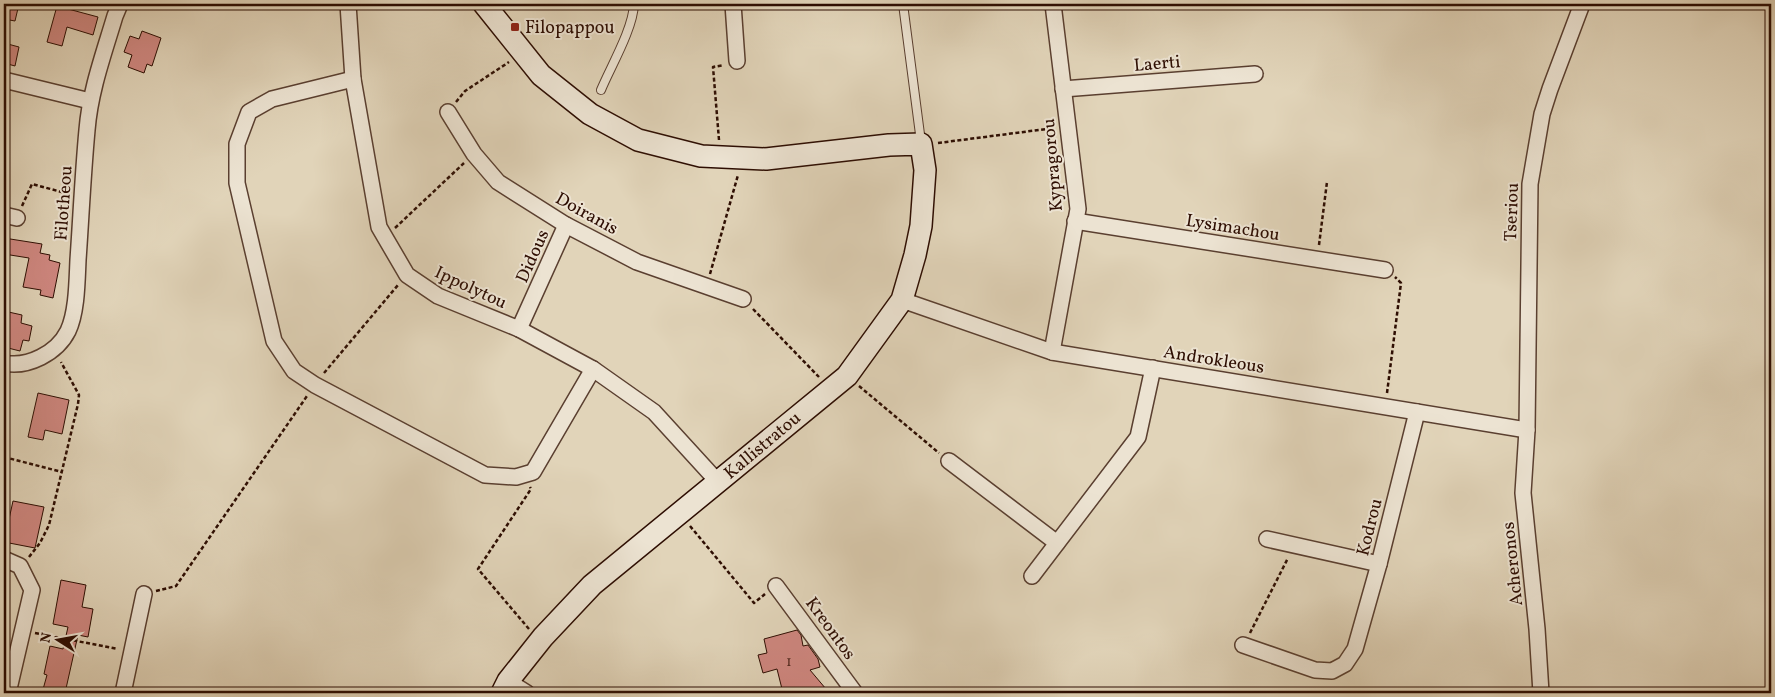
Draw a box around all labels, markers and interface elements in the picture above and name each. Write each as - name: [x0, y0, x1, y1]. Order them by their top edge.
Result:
- place label: Filopappou: [525, 16, 615, 41]
- marker: Filopappou: [509, 21, 521, 33]
- street label: Laerti: [1133, 50, 1182, 79]
- street label: Kypragorou: [1037, 117, 1070, 213]
- street label: Filotheou: [49, 165, 80, 242]
- street label: Tseriou: [1499, 182, 1526, 242]
- street label: Doiranis: [550, 187, 622, 242]
- street label: Lysimachou: [1184, 209, 1281, 248]
- street label: Didous: [511, 226, 556, 287]
- street label: Ippolytou: [430, 261, 511, 316]
- street label: Androkleous: [1162, 340, 1266, 381]
- street label: Kallistratou: [719, 407, 807, 486]
- street label: Kodrou: [1351, 496, 1390, 559]
- street label: Acheronos: [1497, 521, 1530, 607]
- street label: Kreontos: [799, 592, 861, 665]
- north arrow: [32, 614, 82, 664]
- text: N: [36, 631, 57, 645]
- house number: 1: [786, 652, 792, 673]

